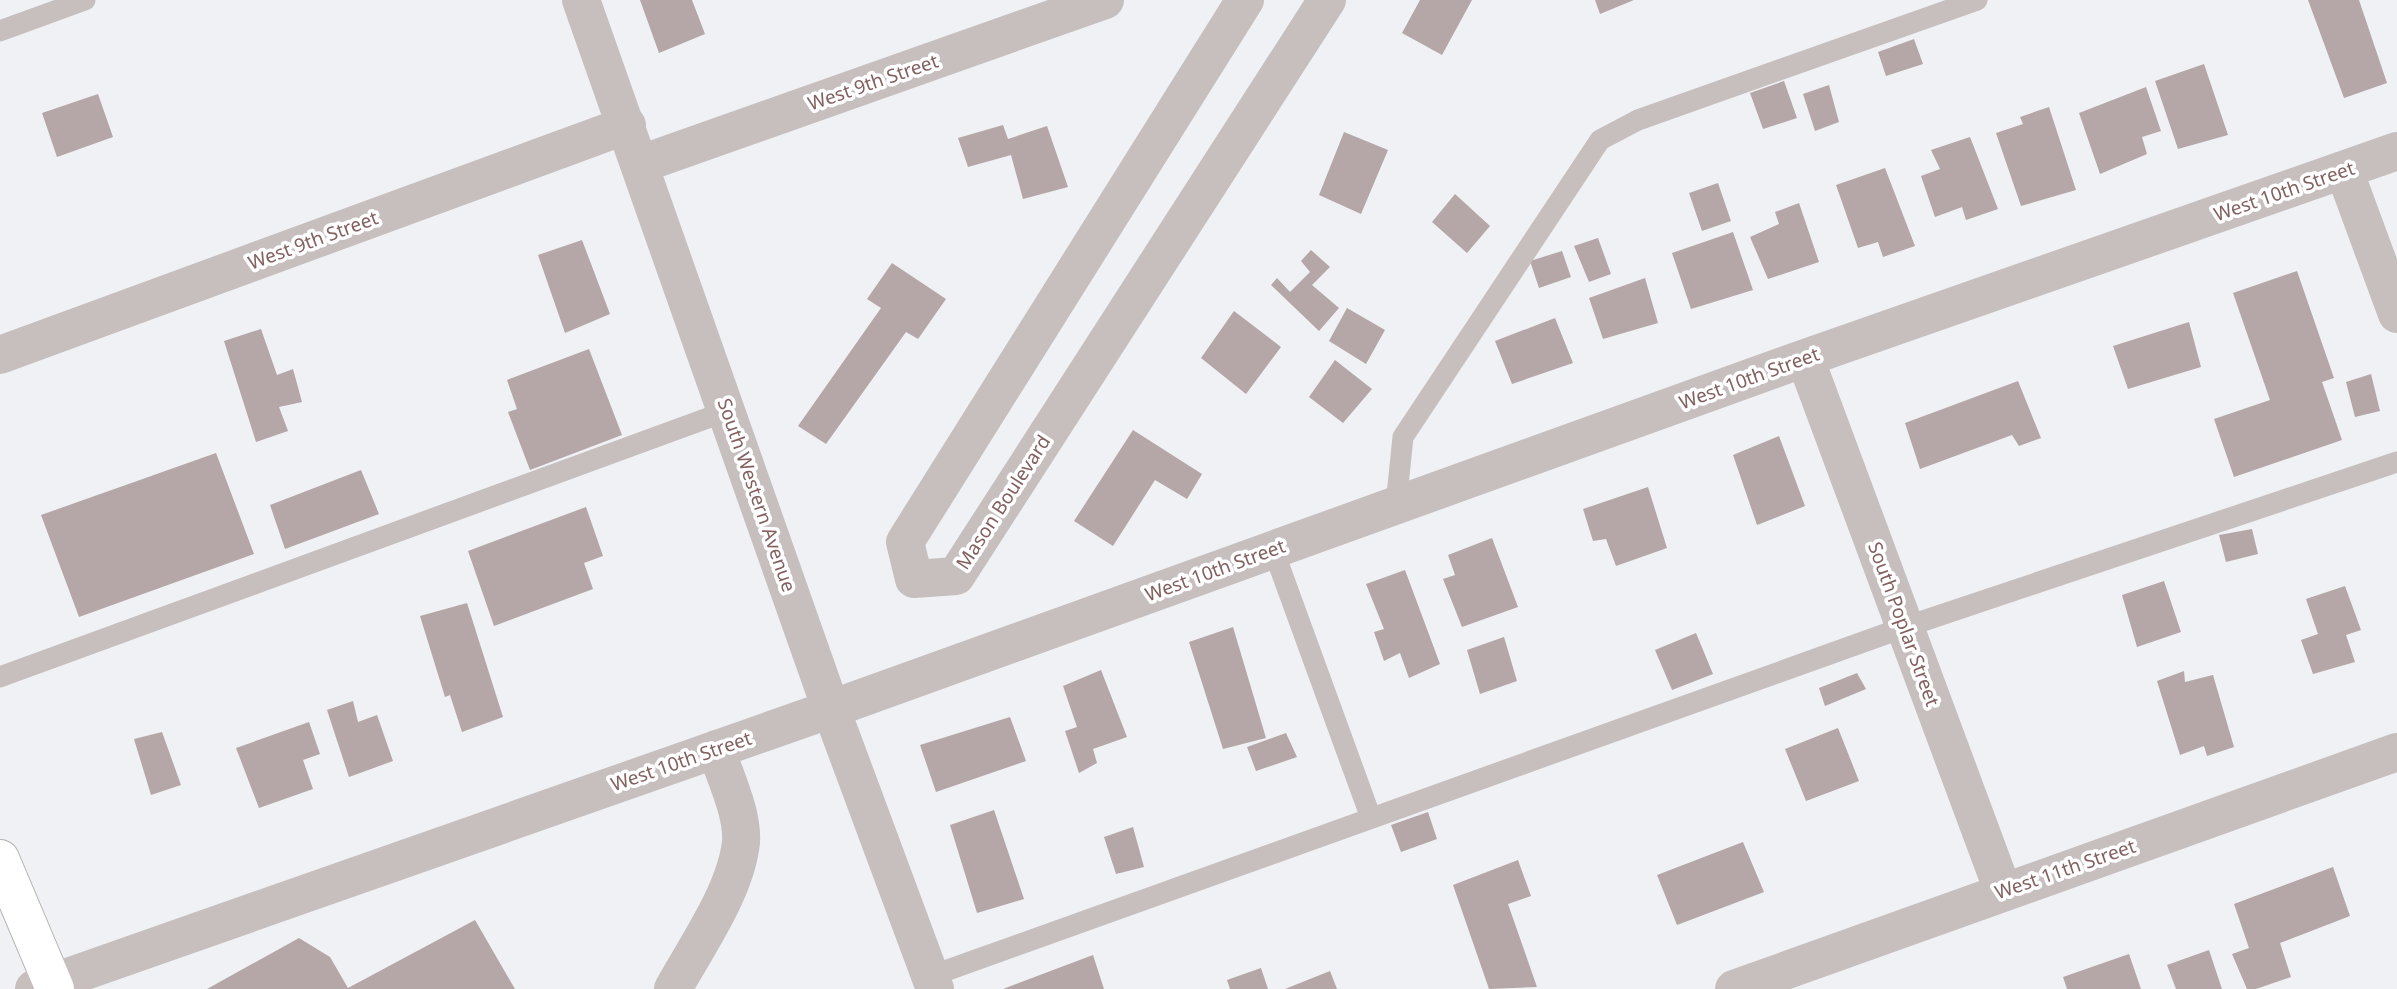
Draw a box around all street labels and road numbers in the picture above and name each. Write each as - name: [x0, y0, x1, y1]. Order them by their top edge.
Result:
- street label: West 9th Street: [804, 47, 942, 116]
- street label: West 10th Street: [2210, 155, 2358, 227]
- street label: West 9th Street: [244, 204, 382, 276]
- street label: West 10th Street: [1675, 341, 1823, 415]
- street label: South Western Avenue: [712, 395, 802, 595]
- street label: Mason Boulevard: [950, 430, 1056, 574]
- street label: West 10th Street: [1141, 533, 1289, 607]
- street label: South Poplar Street: [1862, 538, 1946, 710]
- street label: West 10th Street: [607, 725, 755, 797]
- street label: West 11th Street: [1991, 833, 2139, 905]

